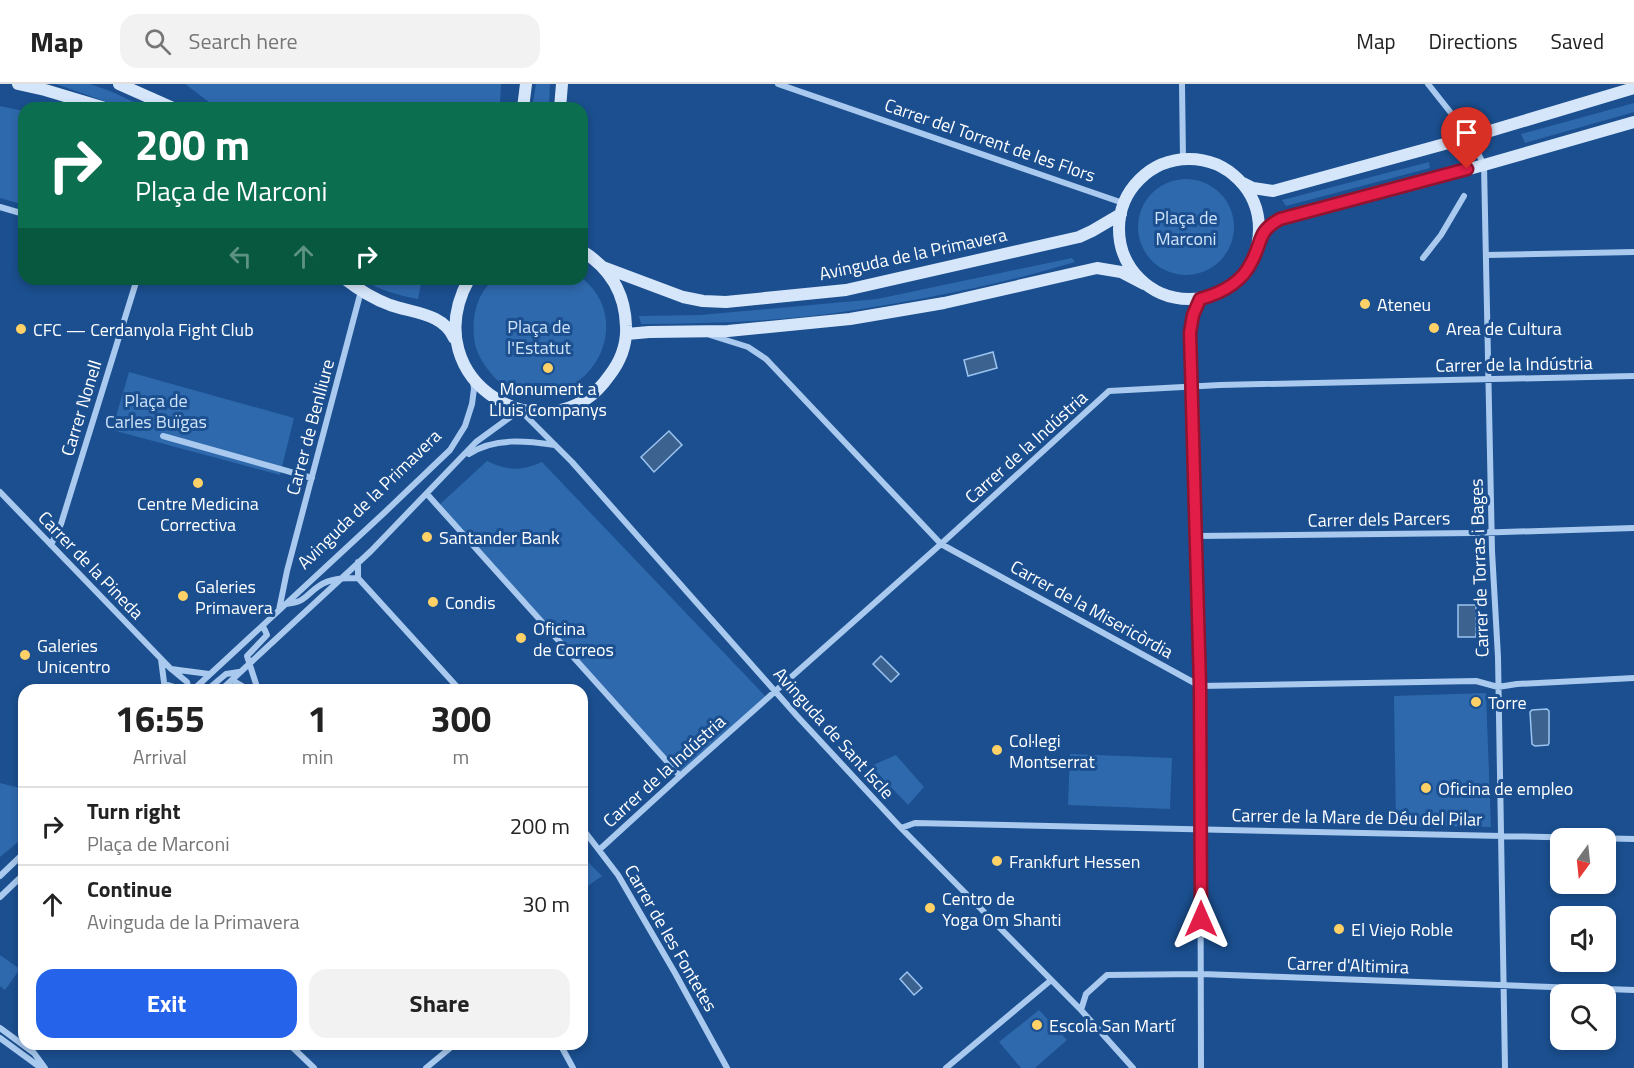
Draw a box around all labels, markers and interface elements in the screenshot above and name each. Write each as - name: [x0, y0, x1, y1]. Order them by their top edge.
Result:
- search box: [120, 14, 540, 68]
- text: Map: [30, 20, 84, 63]
- text: Search here: [189, 24, 298, 58]
- icon: search: [141, 25, 174, 58]
- text: Map: [1356, 25, 1396, 57]
- text: Directions: [1429, 25, 1518, 57]
- text: Saved: [1551, 25, 1604, 57]
- street label: Carrer del Torrent de les Flors: [881, 91, 1099, 189]
- pin: [1441, 107, 1492, 169]
- text: 200 m: [135, 112, 250, 176]
- icon: arrive: [1450, 116, 1483, 149]
- icon: right: [36, 126, 114, 204]
- text: Plaça de Marconi: [135, 170, 327, 211]
- park label: Plaça de Marconi: [1154, 204, 1218, 252]
- street label: Avinguda de la Primavera: [817, 221, 1009, 287]
- icon: left: [224, 240, 257, 273]
- icon: ahead: [287, 240, 320, 273]
- icon: right: [350, 240, 383, 273]
- place label: Ateneu: [1377, 291, 1431, 318]
- marker: Ateneu: [1358, 297, 1372, 311]
- park label: Plaça de l'Estatut: [507, 313, 572, 361]
- place label: Area de Cultura: [1446, 315, 1562, 342]
- place label: CFC — Cerdanyola Fight Club: [33, 316, 254, 343]
- marker: Area de Cultura: [1427, 321, 1441, 335]
- marker: CFC — Cerdanyola Fight Club: [14, 322, 28, 336]
- street label: Carrer de la Indústria: [1435, 349, 1593, 379]
- street label: Carrer de Benlliure: [279, 356, 341, 498]
- street label: Carrer Nonell: [54, 357, 108, 459]
- marker: Monument a Lluis Companys: [541, 361, 555, 375]
- place label: Monument a Lluis Companys: [489, 375, 607, 423]
- street label: Carrer de la Indústria: [959, 384, 1093, 510]
- park label: Plaça de Carles Buïgas: [105, 387, 207, 435]
- street label: Avinguda de la Primavera: [291, 423, 447, 575]
- marker: Centre Medicina Correctiva: [191, 476, 205, 490]
- street label: Carrer de Torras i Bages: [1462, 478, 1496, 658]
- place label: Centre Medicina Correctiva: [137, 490, 259, 538]
- street label: Carrer dels Parcers: [1308, 504, 1450, 534]
- street label: Carrer de la Pineda: [32, 505, 150, 625]
- place label: Santander Bank: [439, 524, 560, 551]
- marker: Santander Bank: [420, 530, 434, 544]
- street label: Carrer de la Misericòrdia: [1006, 553, 1178, 665]
- place label: Galeries Primavera: [195, 573, 273, 621]
- marker: Galeries Primavera: [176, 589, 190, 603]
- place label: Condis: [445, 589, 496, 616]
- marker: Condis: [426, 595, 440, 609]
- place label: Oficina de Correos: [533, 615, 614, 663]
- marker: Oficina de Correos: [514, 631, 528, 645]
- place label: Galeries Unicentro: [37, 632, 111, 680]
- marker: Galeries Unicentro: [18, 648, 32, 662]
- street label: Avinguda de Sant Iscle: [767, 661, 901, 805]
- place label: Torre: [1488, 689, 1527, 716]
- text: 16:55: [115, 691, 205, 746]
- text: 1: [308, 691, 328, 746]
- text: 300: [431, 691, 491, 746]
- marker: Torre: [1469, 695, 1483, 709]
- street label: Carrer de la Indústria: [597, 708, 731, 834]
- place label: Col·legi Montserrat: [1009, 727, 1095, 775]
- text: Arrival: [133, 741, 187, 772]
- text: min: [302, 741, 334, 772]
- text: m: [452, 741, 469, 772]
- marker: Col·legi Montserrat: [990, 743, 1004, 757]
- place label: Oficina de empleo: [1438, 775, 1573, 802]
- marker: Oficina de empleo: [1419, 781, 1433, 795]
- text: Turn right: [87, 794, 181, 828]
- street label: Carrer de la Mare de Déu del Pilar: [1231, 801, 1483, 833]
- text: 200 m: [510, 809, 570, 843]
- icon: right: [36, 810, 69, 843]
- text: Plaça de Marconi: [87, 828, 230, 859]
- north arrow: [1550, 828, 1616, 894]
- map controls: [1550, 828, 1616, 1050]
- place label: Frankfurt Hessen: [1009, 848, 1140, 875]
- marker: Frankfurt Hessen: [990, 854, 1004, 868]
- street label: Carrer de les Fontetes: [618, 859, 724, 1017]
- text: Continue: [87, 872, 172, 906]
- place label: Centro de Yoga Om Shanti: [942, 885, 1061, 933]
- text: 30 m: [522, 887, 570, 921]
- position arrow: [1169, 887, 1233, 951]
- icon: ahead: [36, 888, 69, 921]
- marker: Centro de Yoga Om Shanti: [923, 901, 937, 915]
- text: Avinguda de la Primavera: [87, 906, 300, 937]
- button: sound: [1550, 906, 1616, 972]
- place label: El Viejo Roble: [1351, 916, 1453, 943]
- marker: El Viejo Roble: [1332, 922, 1346, 936]
- street label: Carrer d'Altimira: [1286, 949, 1410, 981]
- button: Exit: [36, 969, 297, 1038]
- button: Share: [309, 969, 570, 1038]
- button: search: [1550, 984, 1616, 1050]
- place label: Escola San Martí: [1049, 1012, 1177, 1039]
- marker: Escola San Martí: [1030, 1018, 1044, 1032]

